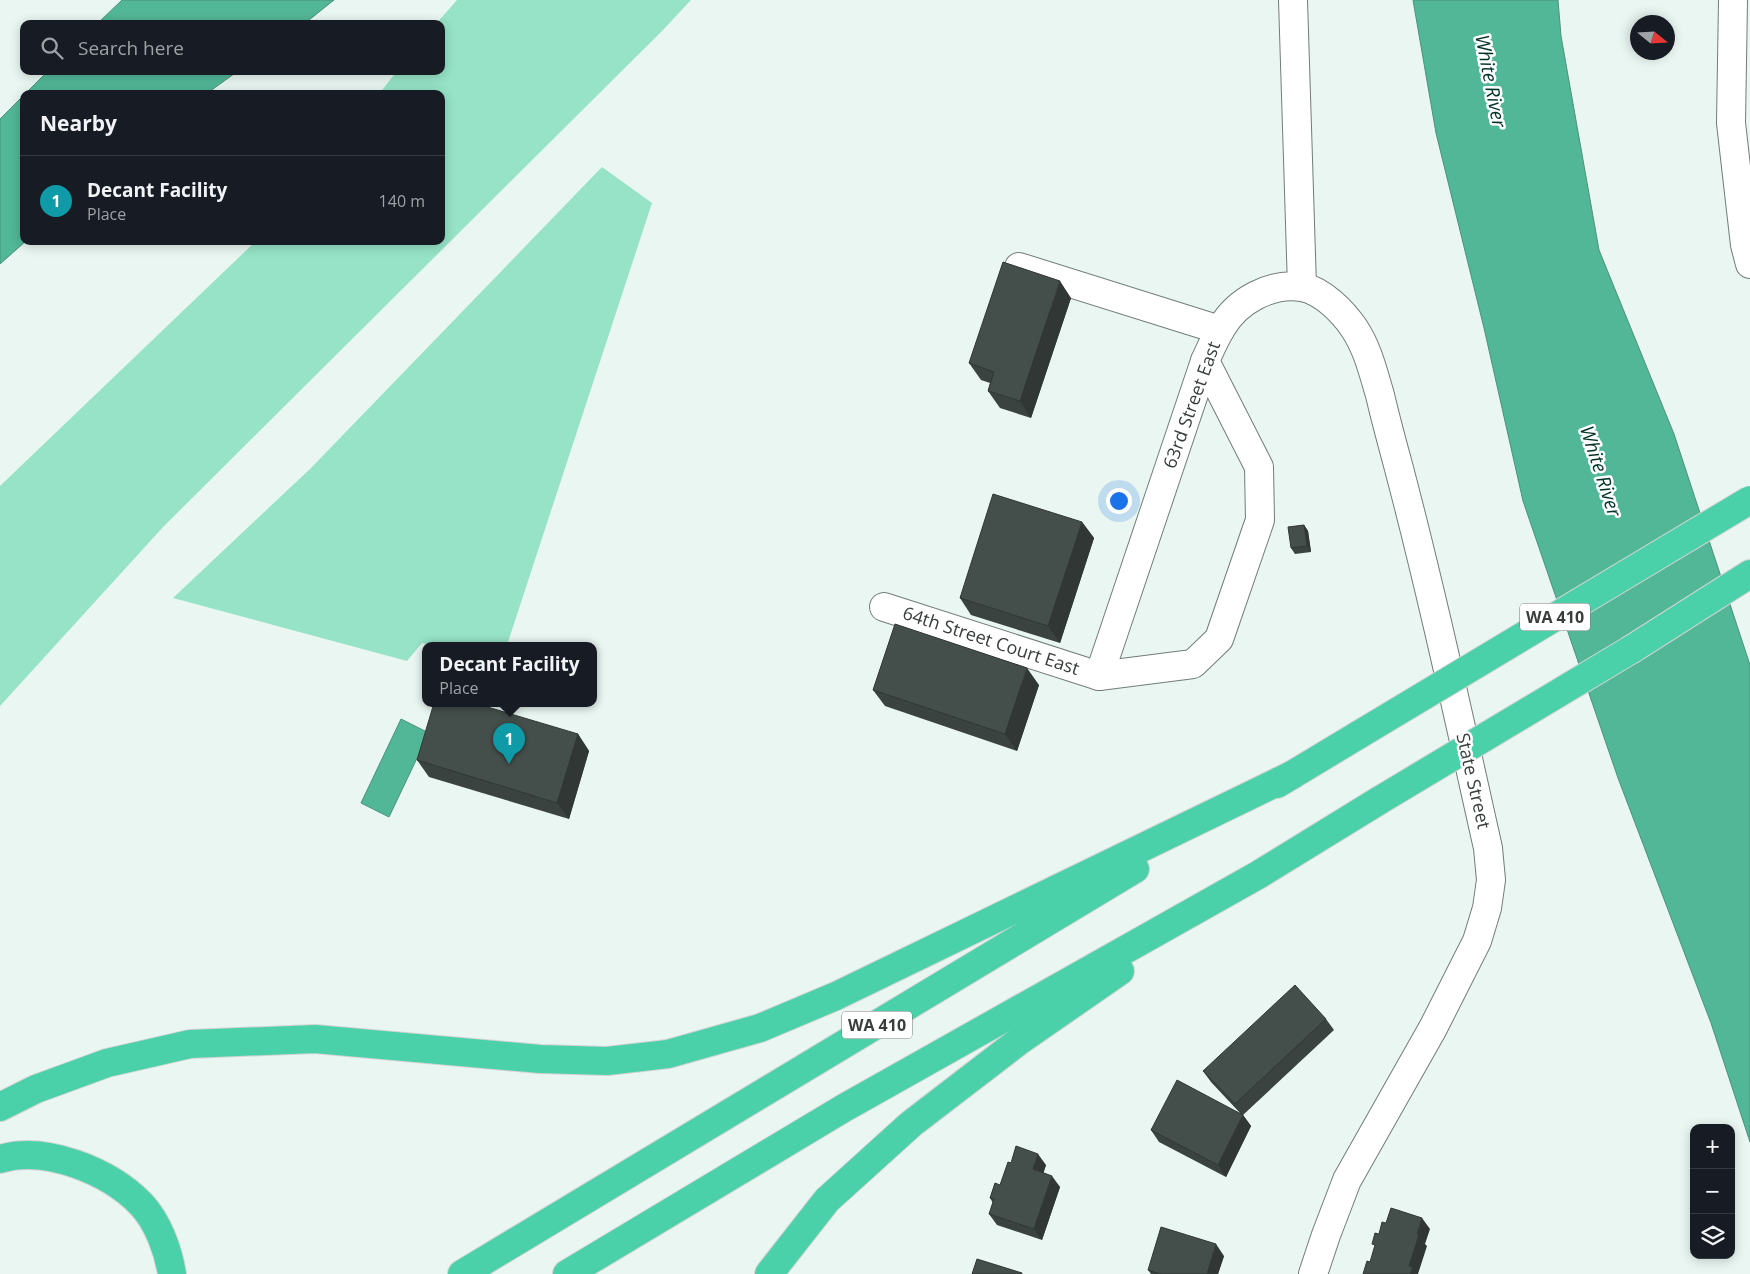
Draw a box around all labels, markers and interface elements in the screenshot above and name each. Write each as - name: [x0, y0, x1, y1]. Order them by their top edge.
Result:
- north arrow: [1630, 15, 1675, 60]
- search box: [20, 20, 445, 75]
- water label: White River: [1469, 32, 1513, 131]
- icon: search: [38, 34, 66, 62]
- text: Search here: [78, 35, 184, 61]
- text: Nearby: [40, 109, 117, 137]
- text: Decant Facility: [87, 177, 227, 203]
- text: 1: [51, 190, 61, 212]
- text: 140 m: [379, 190, 425, 212]
- text: Place: [87, 203, 126, 225]
- street label: 63rd Street East: [1157, 338, 1225, 472]
- water label: White River: [1574, 422, 1628, 521]
- your location: [1106, 488, 1132, 514]
- street label: 64th Street Court East: [900, 600, 1083, 680]
- road number: WA 410: [1520, 604, 1590, 630]
- popup: [422, 642, 597, 707]
- text: Decant Facility: [439, 651, 580, 677]
- text: Place: [439, 677, 479, 699]
- pin: 1: [493, 723, 525, 764]
- street label: State Street: [1451, 730, 1497, 831]
- road number: WA 410: [842, 1012, 912, 1038]
- map controls: [1690, 1124, 1735, 1259]
- button: +: [1690, 1124, 1735, 1169]
- button: −: [1690, 1169, 1735, 1214]
- button: layers: [1690, 1214, 1735, 1259]

